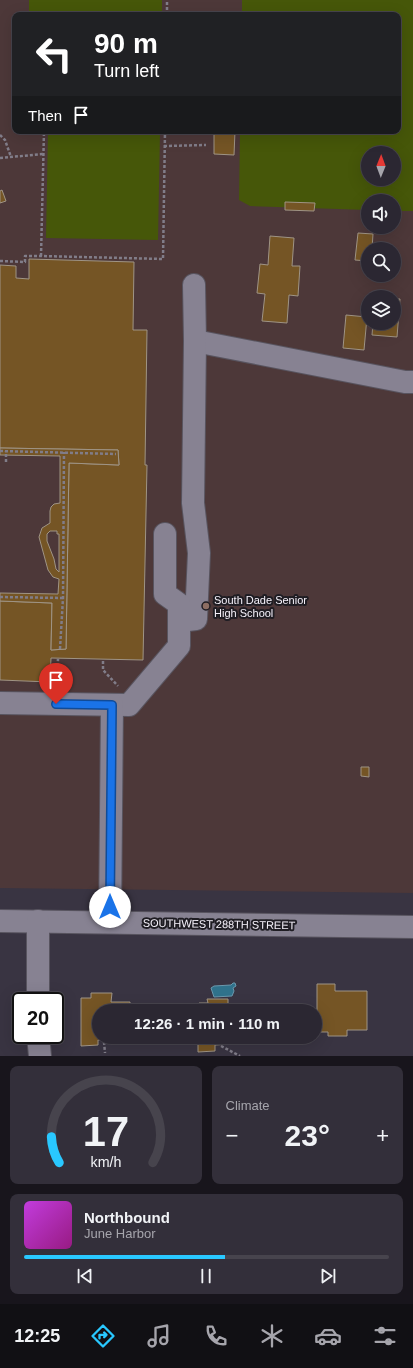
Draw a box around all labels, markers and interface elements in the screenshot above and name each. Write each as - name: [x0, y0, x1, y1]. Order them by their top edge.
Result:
- icon: left: [28, 28, 80, 80]
- text: 90 m: [94, 28, 158, 59]
- text: Turn left: [94, 61, 159, 81]
- icon: arrive: [70, 104, 92, 126]
- text: Then: [28, 107, 62, 124]
- north arrow: [361, 146, 401, 186]
- map controls: [361, 146, 401, 330]
- button: sound: [361, 194, 401, 234]
- button: search: [361, 242, 401, 282]
- button: layers: [361, 290, 401, 330]
- place label: South Dade Senior High School: [214, 594, 307, 619]
- marker: South Dade Senior High School: [201, 601, 211, 611]
- pin: [39, 663, 73, 704]
- icon: arrive: [45, 669, 67, 691]
- position arrow: [89, 886, 131, 928]
- street label: SOUTHWEST 288TH STREET: [143, 917, 296, 931]
- speed limit sign: 20: [12, 992, 64, 1044]
- text: 12:26 · 1 min · 110 m: [134, 1015, 280, 1032]
- text: Climate: [226, 1098, 270, 1113]
- text: 17: [83, 1108, 129, 1155]
- text: 23°: [285, 1119, 330, 1152]
- text: −: [226, 1123, 238, 1148]
- text: +: [376, 1123, 389, 1148]
- text: km/h: [90, 1154, 121, 1170]
- text: Northbound: [84, 1209, 170, 1226]
- text: June Harbor: [84, 1226, 156, 1241]
- icon: previous: [74, 1265, 96, 1287]
- icon: pause: [195, 1265, 217, 1287]
- icon: next: [317, 1265, 339, 1287]
- icon: directions: [89, 1322, 117, 1350]
- icon: music: [145, 1322, 173, 1350]
- icon: phone: [202, 1322, 230, 1350]
- icon: climate: [258, 1322, 286, 1350]
- icon: car: [314, 1322, 342, 1350]
- icon: filters: [371, 1322, 399, 1350]
- text: 12:25: [14, 1326, 60, 1346]

